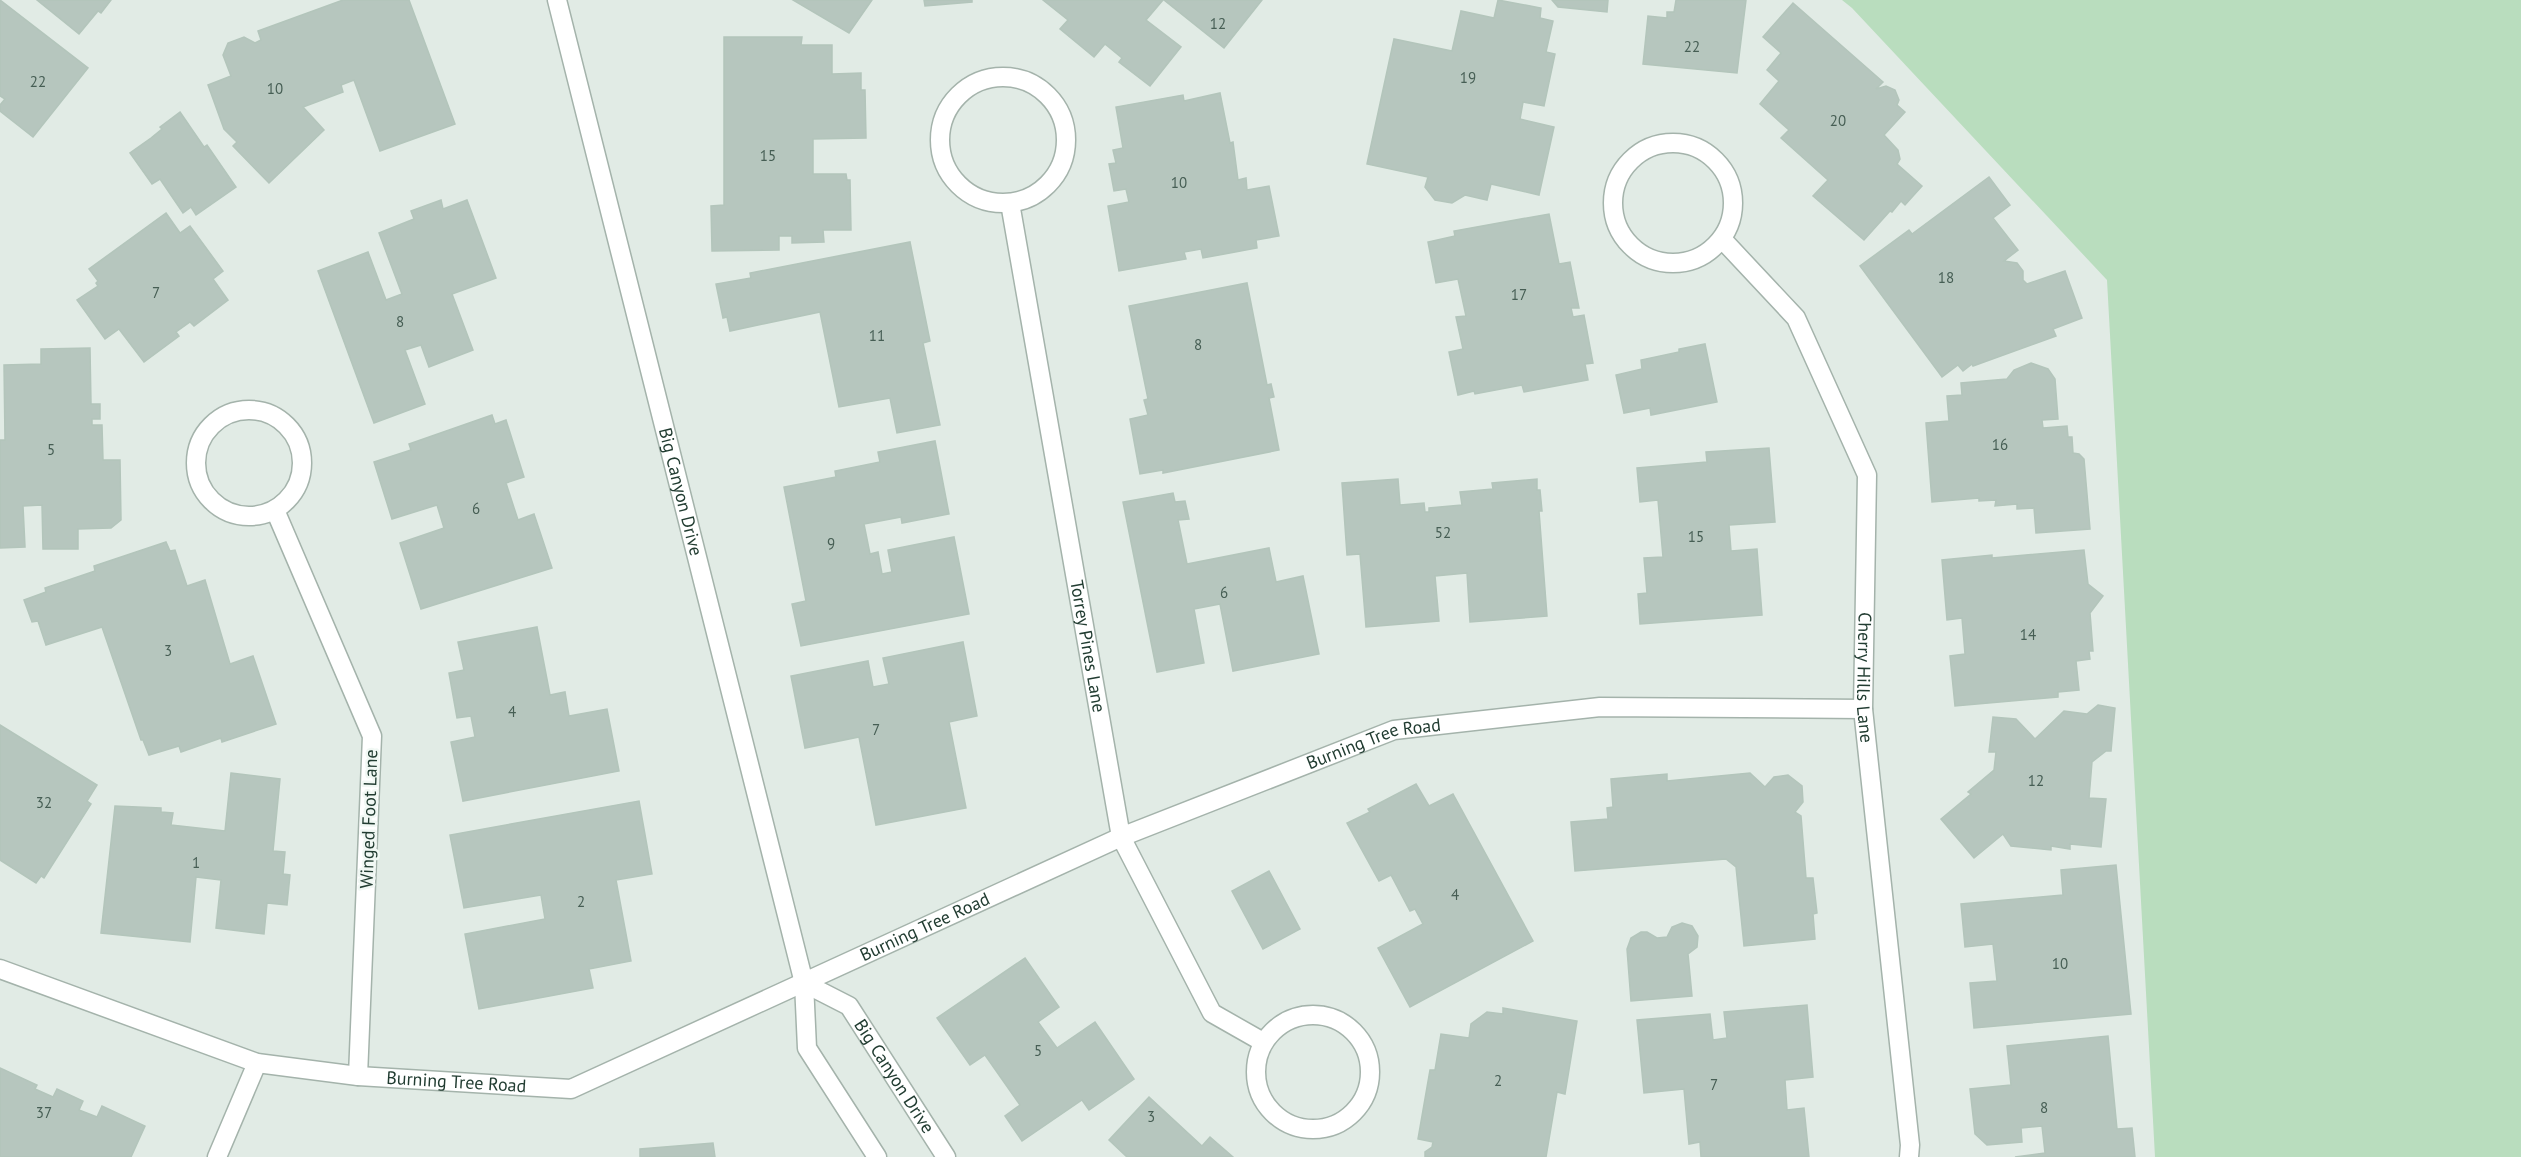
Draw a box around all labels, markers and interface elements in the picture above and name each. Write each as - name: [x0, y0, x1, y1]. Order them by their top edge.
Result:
- house number: 12: [1210, 14, 1226, 33]
- house number: 22: [1684, 37, 1700, 56]
- house number: 19: [1460, 68, 1476, 87]
- house number: 22: [30, 72, 46, 91]
- house number: 10: [267, 79, 283, 98]
- house number: 20: [1830, 111, 1846, 130]
- house number: 15: [760, 146, 776, 165]
- house number: 10: [1171, 173, 1187, 192]
- house number: 18: [1938, 268, 1954, 287]
- house number: 7: [152, 283, 160, 302]
- house number: 17: [1511, 285, 1527, 304]
- house number: 8: [396, 312, 404, 331]
- house number: 11: [869, 326, 885, 345]
- house number: 8: [1194, 335, 1202, 354]
- street label: Big Canyon Drive: [654, 425, 708, 558]
- house number: 16: [1992, 435, 2008, 454]
- house number: 5: [47, 440, 55, 459]
- house number: 6: [472, 499, 480, 518]
- house number: 52: [1435, 523, 1451, 542]
- house number: 15: [1688, 527, 1704, 546]
- house number: 9: [827, 534, 835, 553]
- street label: Torrey Pines Lane: [1065, 578, 1111, 714]
- house number: 6: [1220, 583, 1228, 602]
- street label: Cherry Hills Lane: [1852, 612, 1879, 744]
- house number: 14: [2020, 625, 2036, 644]
- house number: 3: [164, 641, 172, 660]
- house number: 4: [508, 702, 516, 721]
- street label: Burning Tree Road: [1303, 713, 1442, 774]
- house number: 7: [872, 720, 880, 739]
- street label: Winged Foot Lane: [355, 749, 382, 889]
- house number: 12: [2028, 771, 2044, 790]
- house number: 32: [36, 793, 52, 812]
- house number: 1: [192, 853, 200, 872]
- house number: 4: [1451, 885, 1459, 904]
- street label: Burning Tree Road: [856, 887, 993, 966]
- house number: 2: [577, 892, 585, 911]
- house number: 10: [2052, 954, 2068, 973]
- street label: Big Canyon Drive: [849, 1014, 940, 1137]
- house number: 5: [1034, 1041, 1042, 1060]
- street label: Burning Tree Road: [386, 1066, 527, 1097]
- house number: 2: [1494, 1071, 1502, 1090]
- house number: 7: [1710, 1075, 1718, 1094]
- house number: 8: [2040, 1098, 2048, 1117]
- house number: 37: [36, 1103, 52, 1122]
- house number: 3: [1147, 1107, 1155, 1126]

